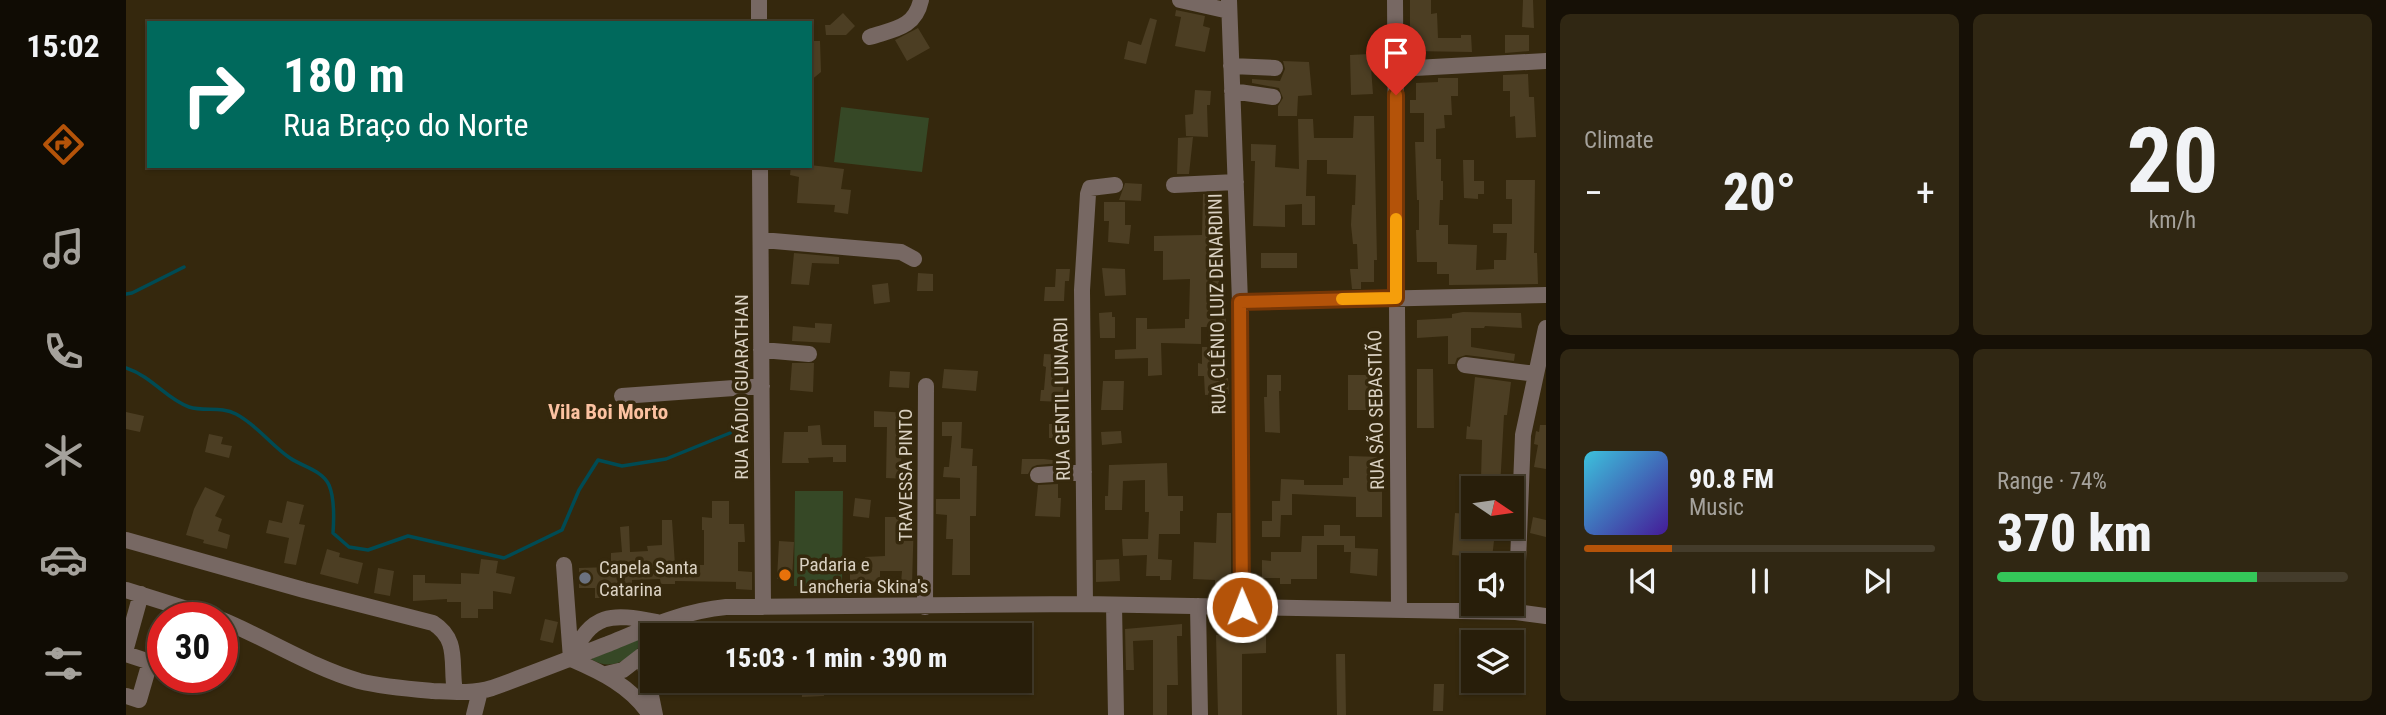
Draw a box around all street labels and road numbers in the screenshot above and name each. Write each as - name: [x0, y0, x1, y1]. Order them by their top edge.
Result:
- street label: RUA CLÊNIO LUIZ DENARDINI: [1204, 193, 1230, 415]
- street label: RUA RÁDIO GUARATHAN: [730, 294, 753, 480]
- street label: RUA GENTIL LUNARDI: [1049, 317, 1075, 481]
- street label: RUA SÃO SEBASTIÃO: [1363, 330, 1389, 490]
- street label: TRAVESSA PINTO: [894, 408, 917, 542]

